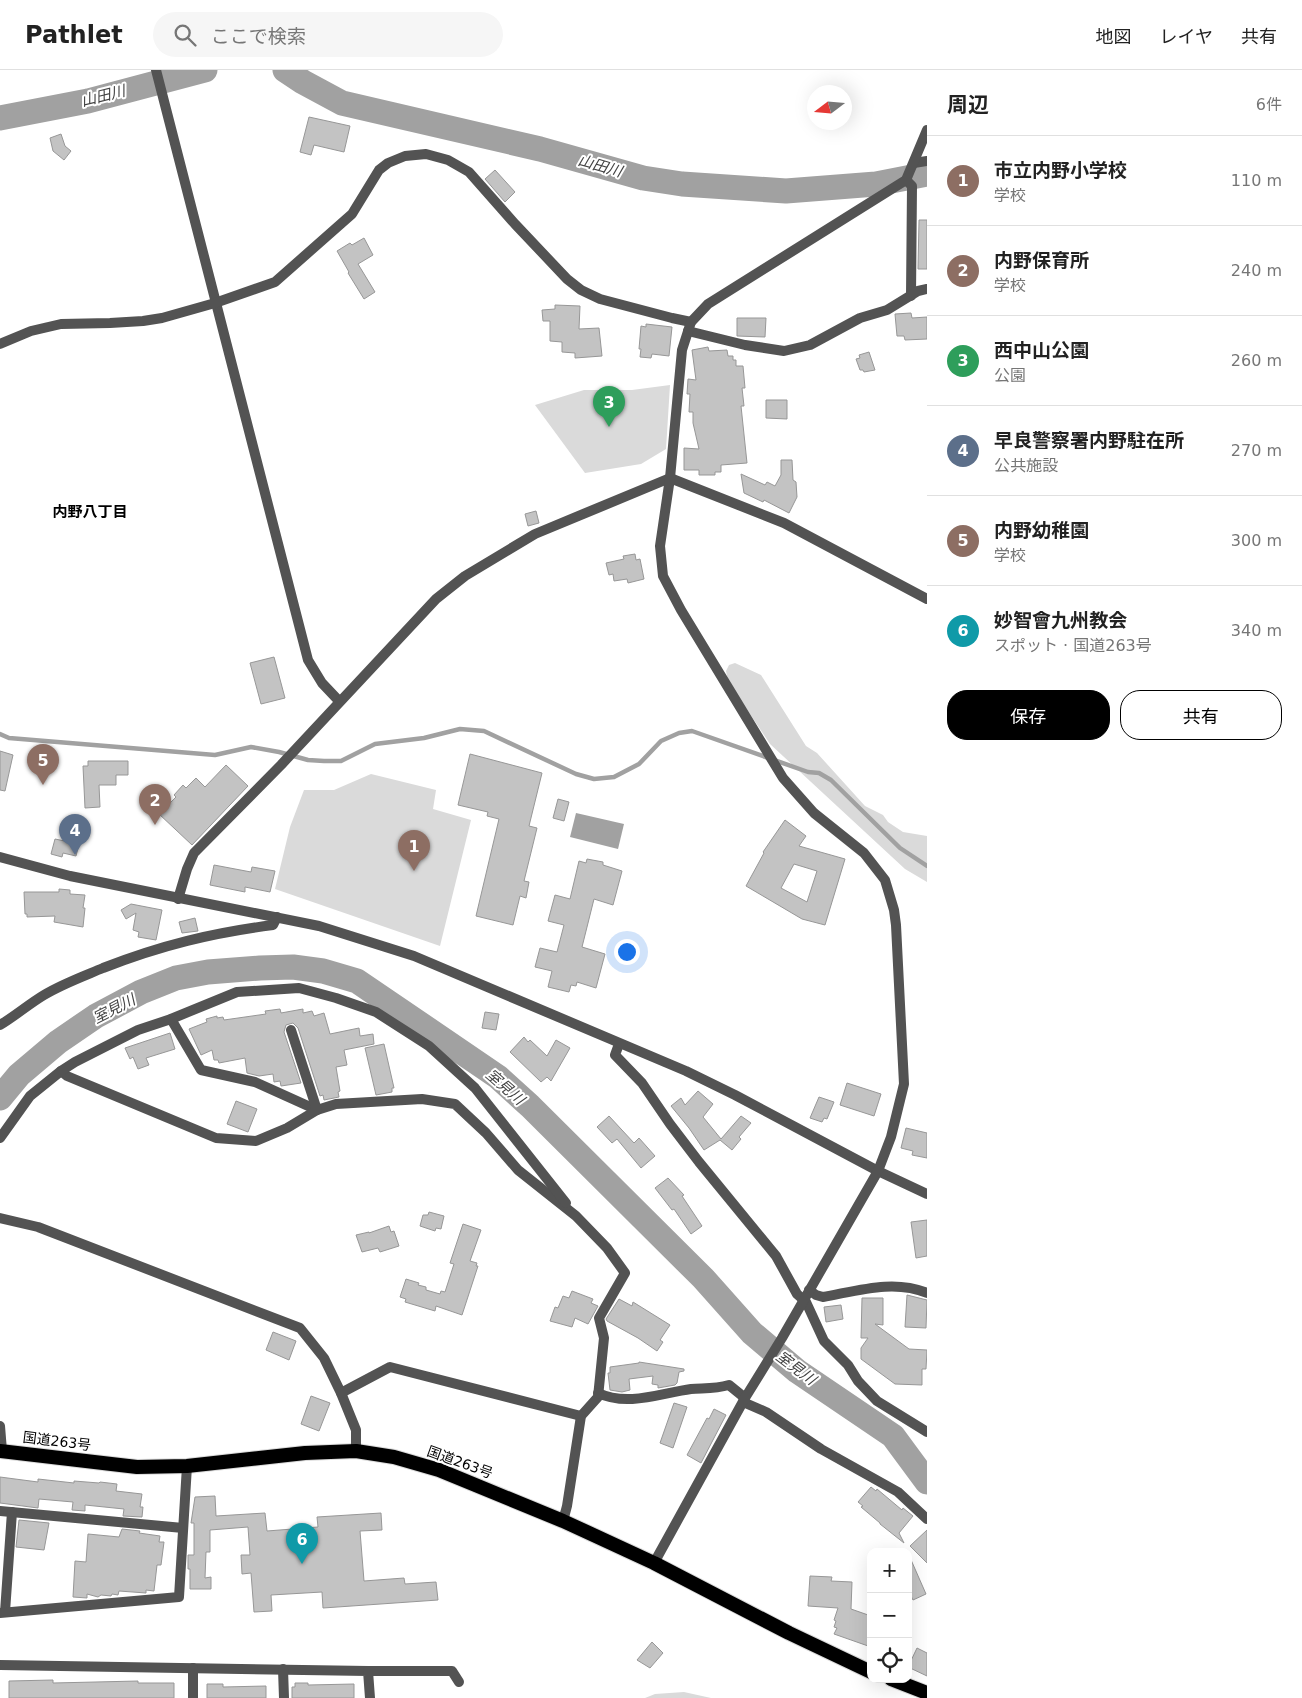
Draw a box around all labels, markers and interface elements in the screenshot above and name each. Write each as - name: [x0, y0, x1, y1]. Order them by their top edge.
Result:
- search box: [153, 12, 503, 57]
- text: Pathlet: [25, 21, 123, 49]
- icon: search: [171, 21, 199, 49]
- text: ここで検索: [211, 25, 306, 47]
- text: 地図: [1096, 26, 1132, 47]
- text: レイヤ: [1160, 26, 1213, 47]
- text: 共有: [1241, 26, 1277, 47]
- water label: 山田川: [79, 81, 129, 110]
- north arrow: [807, 85, 852, 130]
- text: 周辺: [947, 93, 989, 117]
- text: 6件: [1256, 95, 1282, 114]
- water label: 山田川: [576, 151, 626, 181]
- text: 市立内野小学校: [994, 159, 1127, 181]
- text: 1: [957, 171, 969, 190]
- text: 110 m: [1231, 171, 1282, 190]
- text: 学校: [994, 186, 1026, 205]
- text: 内野保育所: [994, 249, 1089, 271]
- text: 2: [957, 261, 969, 280]
- text: 240 m: [1231, 261, 1282, 280]
- text: 学校: [994, 276, 1026, 295]
- text: 西中山公園: [994, 339, 1089, 361]
- text: 3: [957, 351, 969, 370]
- text: 260 m: [1231, 351, 1282, 370]
- text: 公園: [994, 366, 1026, 385]
- pin: 3: [593, 386, 625, 427]
- text: 早良警察署内野駐在所: [994, 429, 1184, 451]
- text: 4: [957, 441, 969, 460]
- text: 270 m: [1231, 441, 1282, 460]
- text: 公共施設: [994, 456, 1058, 475]
- district label: 内野八丁目: [52, 503, 128, 521]
- text: 内野幼稚園: [994, 519, 1089, 541]
- text: 5: [957, 531, 969, 550]
- text: 300 m: [1231, 531, 1282, 550]
- text: 学校: [994, 546, 1026, 565]
- text: 妙智會九州教会: [994, 609, 1127, 631]
- text: 6: [957, 621, 969, 640]
- text: 340 m: [1231, 621, 1282, 640]
- text: スポット · 国道263号: [994, 636, 1152, 655]
- button: 保存: [947, 690, 1110, 740]
- button: 共有: [1120, 690, 1282, 740]
- pin: 5: [27, 744, 59, 785]
- pin: 2: [139, 784, 171, 825]
- pin: 4: [59, 814, 91, 855]
- pin: 1: [398, 830, 430, 871]
- your location: [614, 939, 640, 965]
- water label: 室見川: [90, 990, 140, 1027]
- water label: 室見川: [482, 1065, 529, 1110]
- water label: 室見川: [773, 1347, 821, 1390]
- street label: 国道263号: [22, 1429, 92, 1453]
- street label: 国道263号: [425, 1443, 495, 1481]
- pin: 6: [286, 1523, 318, 1564]
- map controls: [867, 1548, 912, 1683]
- button: +: [867, 1548, 912, 1593]
- button: −: [867, 1593, 912, 1638]
- button: locate: [867, 1638, 912, 1683]

